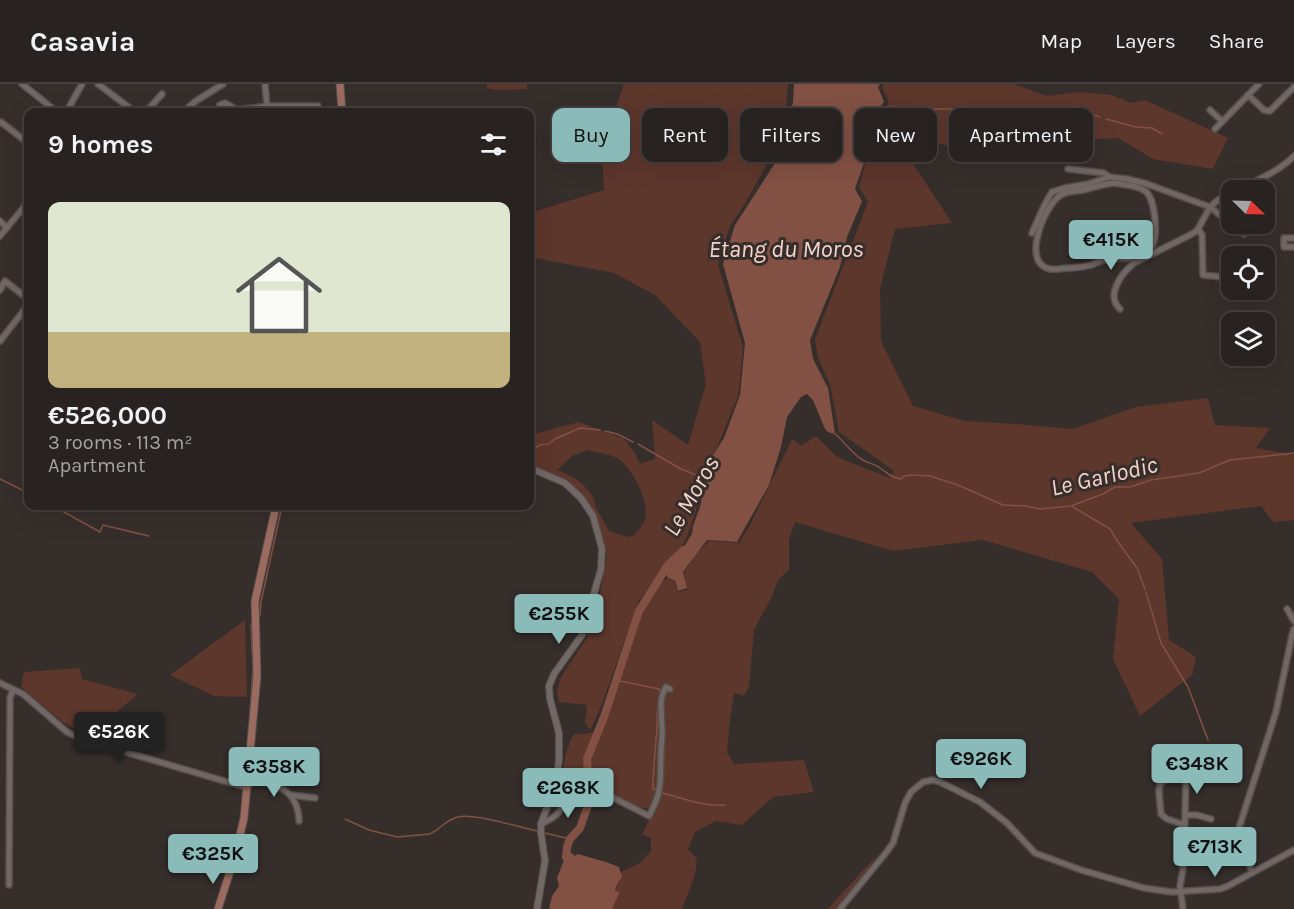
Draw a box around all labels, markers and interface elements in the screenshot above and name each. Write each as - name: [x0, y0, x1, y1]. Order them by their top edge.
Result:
- text: Casavia: [30, 25, 135, 58]
- text: Map: [1040, 29, 1082, 53]
- text: Layers: [1115, 29, 1176, 53]
- text: Share: [1209, 29, 1264, 53]
- chip: Buy: [552, 108, 630, 162]
- chip: Rent: [642, 108, 728, 162]
- chip: Filters: [740, 108, 842, 162]
- chip: New: [854, 108, 937, 162]
- chip: Apartment: [949, 108, 1093, 162]
- icon: filters: [477, 128, 510, 161]
- text: 9 homes: [48, 129, 154, 160]
- north arrow: [1221, 180, 1275, 234]
- map controls: [1221, 180, 1275, 366]
- pin: €415K: [1069, 220, 1153, 271]
- text: €415K: [1083, 228, 1139, 251]
- water label: Étang du Moros: [708, 235, 864, 263]
- icon: home: [225, 241, 333, 349]
- button: locate: [1221, 246, 1275, 300]
- button: layers: [1221, 312, 1275, 366]
- text: €526,000: [48, 400, 167, 431]
- text: 3 rooms · 113 m²: [48, 431, 192, 454]
- water label: Le Garlodic: [1048, 450, 1160, 502]
- water label: Le Moros: [657, 451, 725, 541]
- text: Apartment: [48, 454, 146, 477]
- pin: €255K: [517, 594, 601, 645]
- text: €255K: [528, 602, 590, 625]
- pin: €526K: [77, 712, 161, 763]
- text: €526K: [88, 720, 150, 743]
- pin: €926K: [939, 739, 1023, 790]
- pin: €348K: [1155, 744, 1239, 795]
- pin: €358K: [232, 747, 316, 798]
- text: €926K: [950, 747, 1012, 770]
- text: €348K: [1165, 752, 1229, 775]
- text: €358K: [243, 755, 305, 778]
- pin: €268K: [526, 768, 610, 819]
- text: €268K: [537, 776, 599, 799]
- pin: €713K: [1173, 827, 1257, 878]
- pin: €325K: [171, 834, 255, 885]
- text: €713K: [1187, 835, 1243, 858]
- text: €325K: [182, 842, 244, 865]

